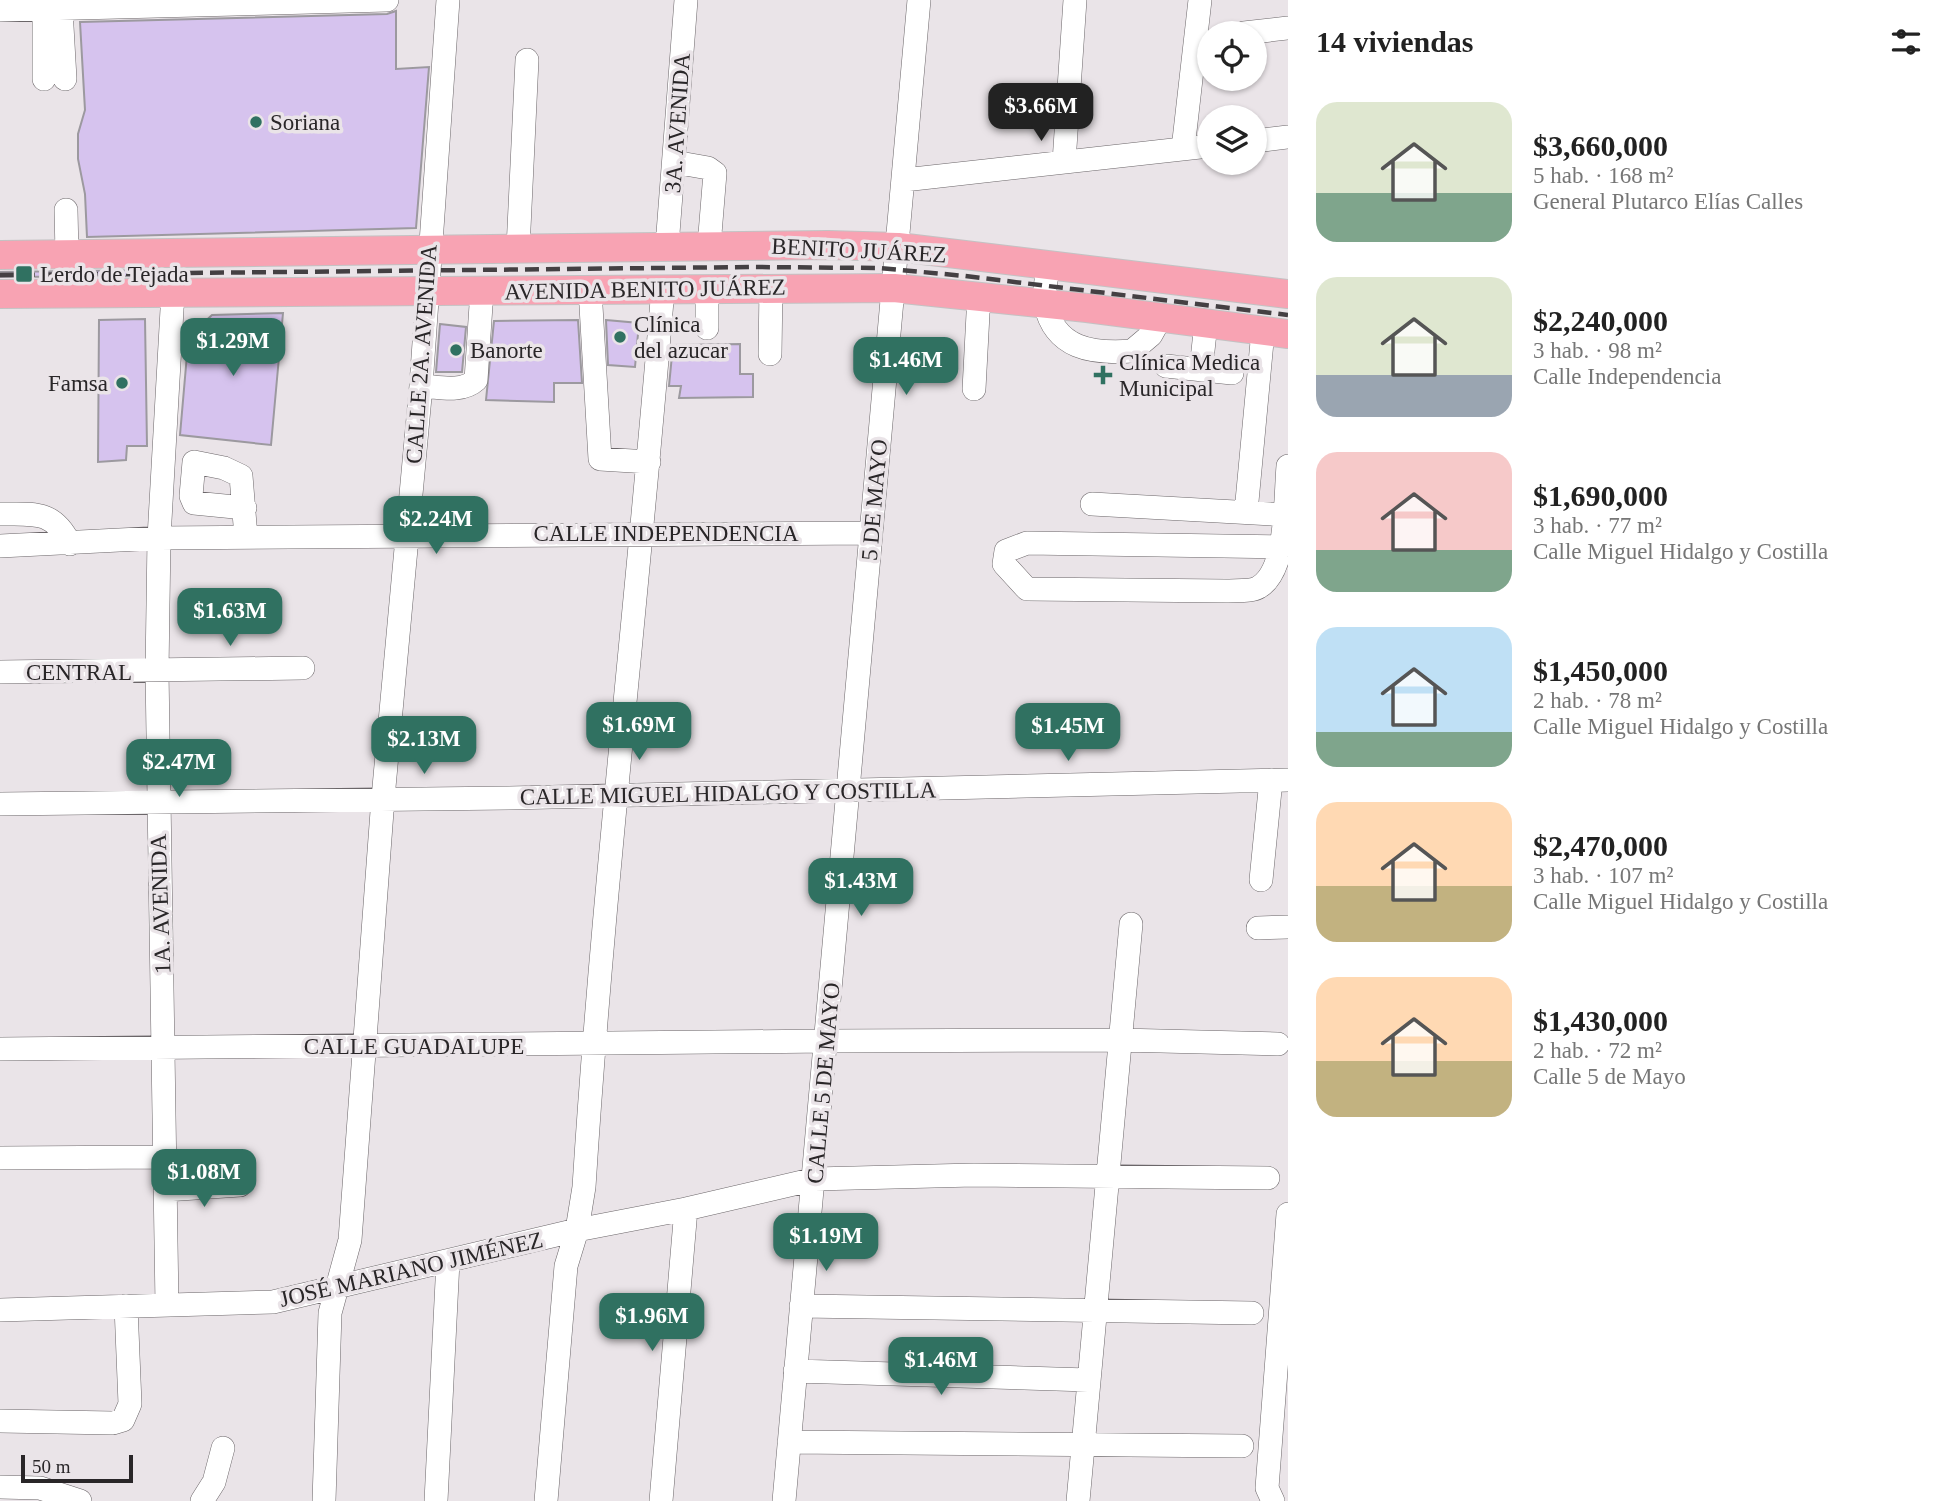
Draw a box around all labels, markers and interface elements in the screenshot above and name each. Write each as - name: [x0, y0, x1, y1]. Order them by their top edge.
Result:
- map controls: [1197, 21, 1267, 175]
- button: locate: [1197, 21, 1267, 91]
- icon: filters: [1887, 23, 1925, 61]
- text: 14 viviendas: [1316, 25, 1474, 58]
- street label: 3A. AVENIDA: [660, 52, 695, 194]
- pin: $3.66M: [984, 83, 1098, 143]
- text: $3.66M: [1004, 93, 1078, 118]
- button: layers: [1197, 105, 1267, 175]
- place label: Soriana: [270, 110, 340, 135]
- marker: Soriana: [248, 114, 264, 130]
- text: $3,660,000: [1533, 129, 1668, 162]
- icon: home: [1372, 130, 1456, 214]
- text: 5 hab. · 168 m²: [1533, 163, 1673, 188]
- text: General Plutarco Elías Calles: [1533, 189, 1803, 214]
- street label: BENITO JUÁREZ: [771, 233, 947, 268]
- street label: CALLE 2A. AVENIDA: [401, 243, 442, 465]
- place label: Lerdo de Tejada: [40, 262, 189, 287]
- marker: Lerdo de Tejada: [14, 264, 34, 284]
- street label: AVENIDA BENITO JUÁREZ: [504, 275, 786, 304]
- text: $2,240,000: [1533, 304, 1668, 337]
- icon: home: [1372, 305, 1456, 389]
- place label: Clínica del azucar: [634, 312, 728, 363]
- pin: $1.29M: [176, 318, 290, 378]
- text: $1.29M: [196, 328, 270, 353]
- marker: Clínica del azucar: [612, 329, 628, 345]
- place label: Banorte: [470, 338, 543, 363]
- pin: $1.46M: [849, 338, 963, 397]
- text: 3 hab. · 98 m²: [1533, 338, 1662, 363]
- marker: Banorte: [448, 342, 464, 358]
- text: $1.46M: [869, 347, 943, 372]
- place label: Clínica Medica Municipal: [1119, 350, 1260, 401]
- text: Calle Independencia: [1533, 364, 1721, 389]
- marker: Clínica Medica Municipal: [1093, 365, 1113, 385]
- place label: Famsa: [48, 371, 108, 396]
- marker: Famsa: [114, 375, 130, 391]
- street label: 5 DE MAYO: [857, 438, 892, 562]
- text: $1,690,000: [1533, 479, 1668, 512]
- icon: home: [1372, 480, 1456, 564]
- pin: $2.24M: [379, 496, 493, 556]
- text: $2.24M: [399, 506, 473, 531]
- text: 3 hab. · 77 m²: [1533, 513, 1662, 538]
- street label: CALLE INDEPENDENCIA: [533, 521, 799, 546]
- text: Calle Miguel Hidalgo y Costilla: [1533, 539, 1828, 564]
- pin: $1.63M: [173, 588, 287, 648]
- text: $1.63M: [193, 598, 267, 623]
- text: $1,450,000: [1533, 654, 1668, 687]
- icon: home: [1372, 655, 1456, 739]
- street label: CENTRAL: [26, 660, 132, 685]
- text: 2 hab. · 78 m²: [1533, 688, 1662, 713]
- pin: $1.69M: [582, 702, 696, 762]
- pin: $1.45M: [1011, 704, 1125, 763]
- text: $1.69M: [602, 712, 676, 737]
- text: $1.45M: [1031, 713, 1105, 738]
- text: Calle Miguel Hidalgo y Costilla: [1533, 714, 1828, 739]
- pin: $2.13M: [367, 716, 481, 776]
- text: $2.13M: [387, 726, 461, 751]
- pin: $2.47M: [122, 740, 236, 799]
- text: $2.47M: [142, 749, 216, 774]
- street label: CALLE MIGUEL HIDALGO Y COSTILLA: [520, 777, 937, 810]
- text: $2,470,000: [1533, 829, 1668, 862]
- icon: home: [1372, 830, 1456, 914]
- street label: 1A. AVENIDA: [146, 833, 175, 974]
- pin: $1.43M: [804, 858, 918, 918]
- text: 3 hab. · 107 m²: [1533, 863, 1673, 888]
- text: $1.43M: [824, 868, 898, 893]
- text: Calle Miguel Hidalgo y Costilla: [1533, 889, 1828, 914]
- street label: CALLE 5 DE MAYO: [802, 981, 845, 1185]
- text: $1,430,000: [1533, 1004, 1668, 1037]
- icon: home: [1372, 1005, 1456, 1089]
- street label: CALLE GUADALUPE: [304, 1034, 524, 1059]
- text: 2 hab. · 72 m²: [1533, 1038, 1662, 1063]
- text: Calle 5 de Mayo: [1533, 1064, 1686, 1089]
- pin: $1.08M: [147, 1150, 261, 1209]
- text: $1.08M: [167, 1159, 241, 1184]
- pin: $1.19M: [769, 1214, 883, 1273]
- text: $1.19M: [789, 1223, 863, 1248]
- street label: JOSÉ MARIANO JIMÉNEZ: [277, 1227, 545, 1312]
- pin: $1.96M: [595, 1294, 709, 1353]
- text: $1.96M: [615, 1303, 689, 1328]
- pin: $1.46M: [884, 1338, 998, 1397]
- text: $1.46M: [904, 1347, 978, 1372]
- scale bar: [21, 1452, 133, 1484]
- text: 50 m: [32, 1456, 71, 1477]

